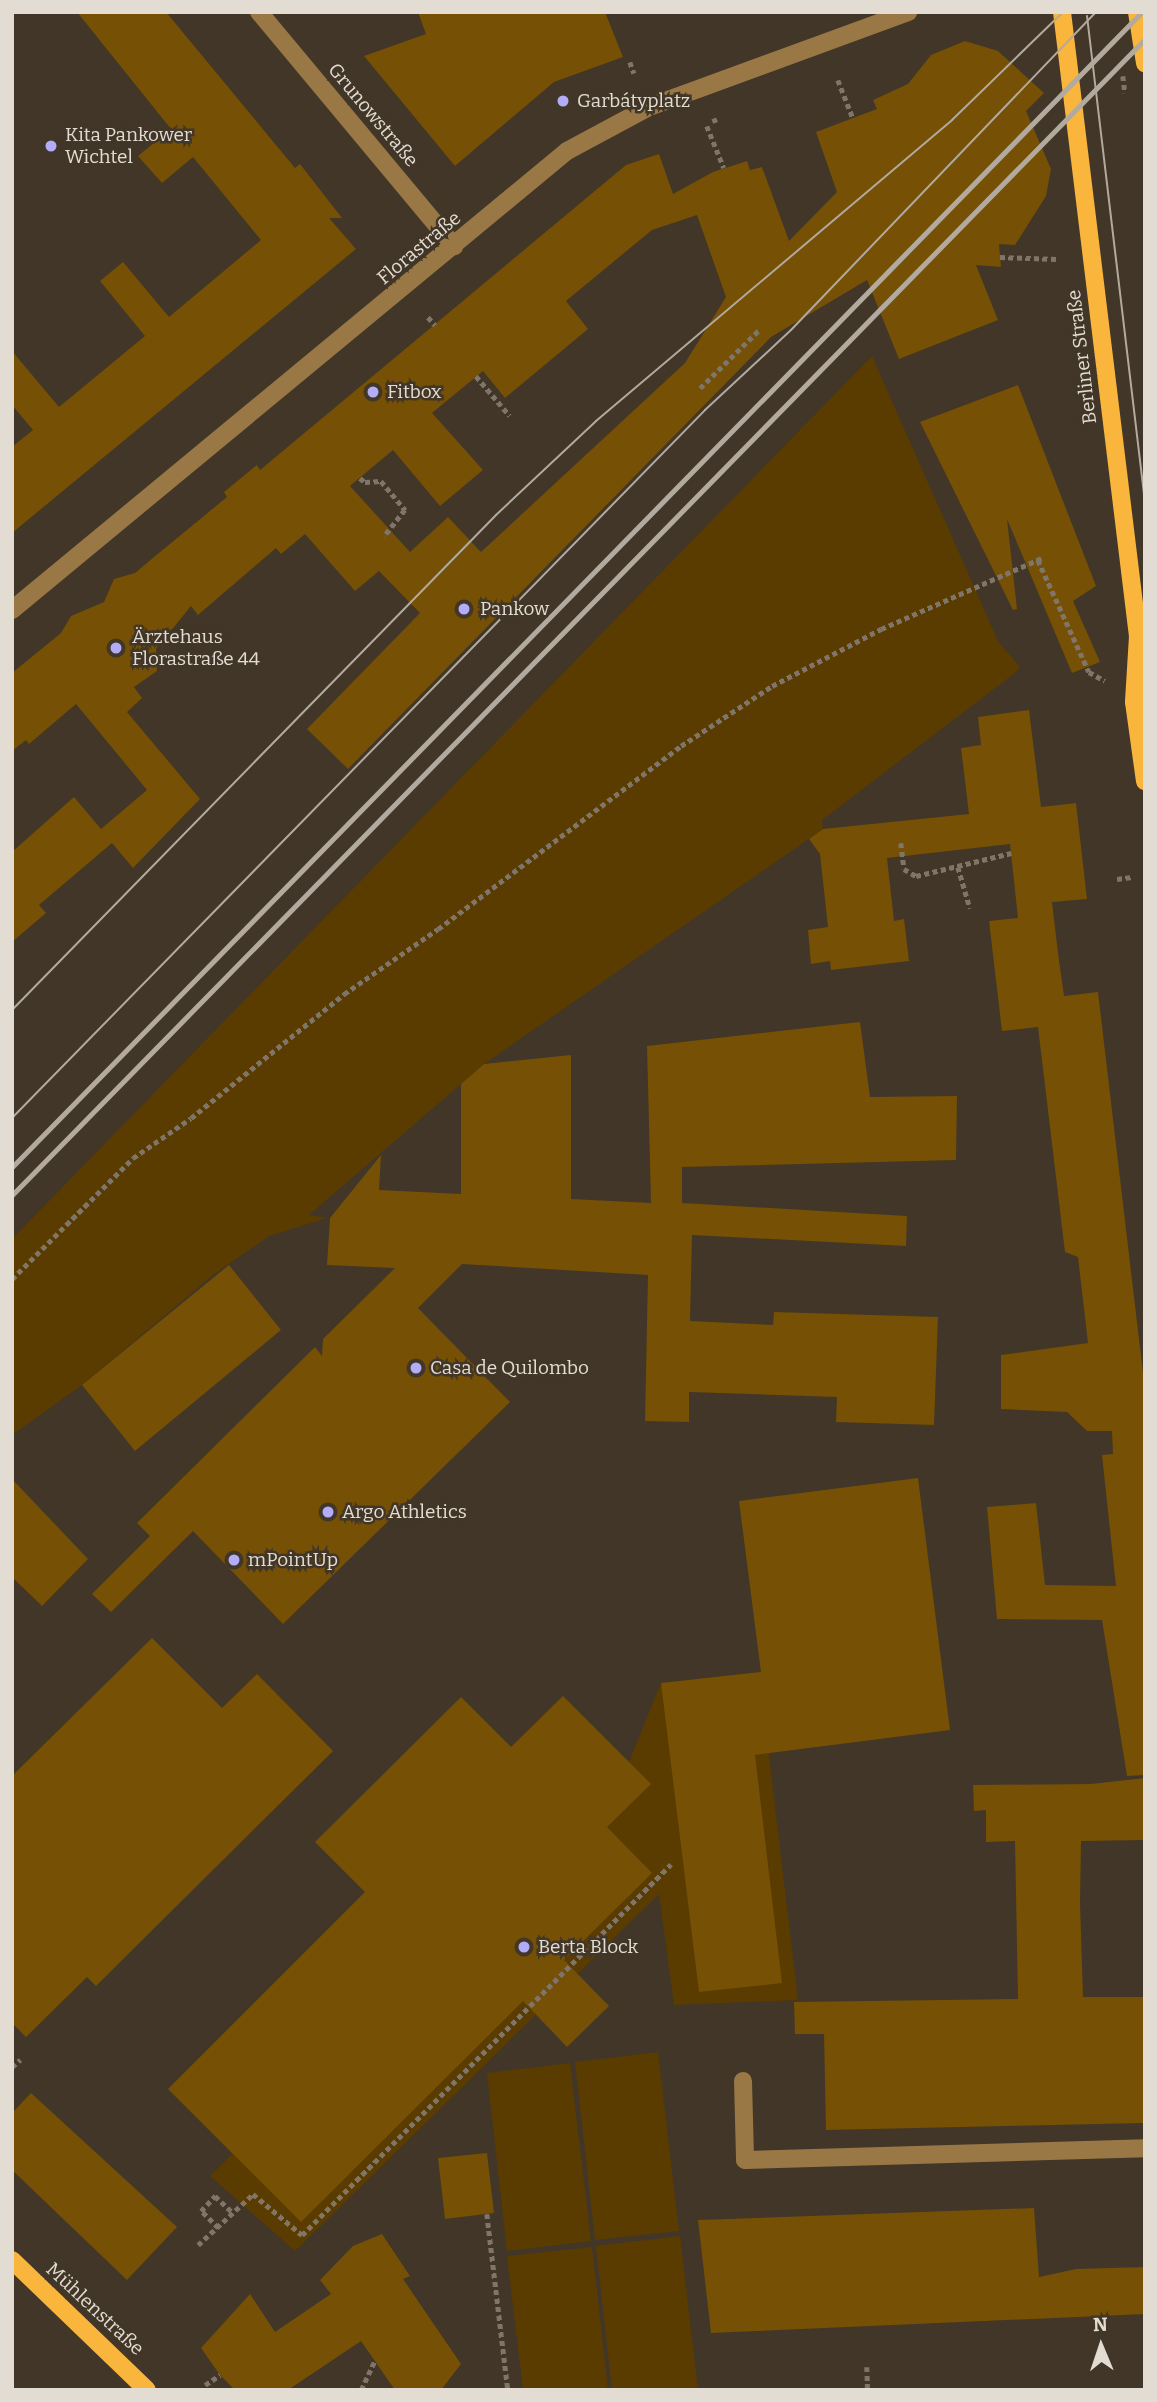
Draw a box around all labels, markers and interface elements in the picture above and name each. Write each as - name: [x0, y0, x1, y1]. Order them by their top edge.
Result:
- street label: Grunowstraße: [323, 59, 423, 171]
- place label: Garbátyplatz: [577, 90, 690, 112]
- marker: Garbátyplatz: [555, 93, 571, 109]
- place label: Kita Pankower Wichtel: [65, 124, 192, 168]
- marker: Kita Pankower Wichtel: [43, 138, 59, 154]
- street label: Florastraße: [373, 207, 465, 289]
- street label: Berliner Straße: [1062, 289, 1102, 425]
- place label: Fitbox: [387, 381, 442, 403]
- marker: Fitbox: [365, 384, 381, 400]
- place label: Pankow: [480, 598, 549, 620]
- marker: Pankow: [454, 599, 474, 619]
- place label: Ärztehaus Florastraße 44: [132, 626, 260, 670]
- marker: Ärztehaus Florastraße 44: [106, 638, 126, 658]
- place label: Casa de Quilombo: [430, 1357, 589, 1379]
- marker: Casa de Quilombo: [408, 1360, 424, 1376]
- place label: Argo Athletics: [342, 1501, 467, 1523]
- marker: Argo Athletics: [320, 1504, 336, 1520]
- place label: mPointUp: [248, 1549, 338, 1571]
- marker: mPointUp: [226, 1552, 242, 1568]
- place label: Berta Block: [538, 1936, 638, 1958]
- marker: Berta Block: [516, 1939, 532, 1955]
- street label: Mühlenstraße: [41, 2258, 149, 2360]
- north arrow: [1066, 2311, 1136, 2381]
- text: N: [1093, 2313, 1108, 2336]

